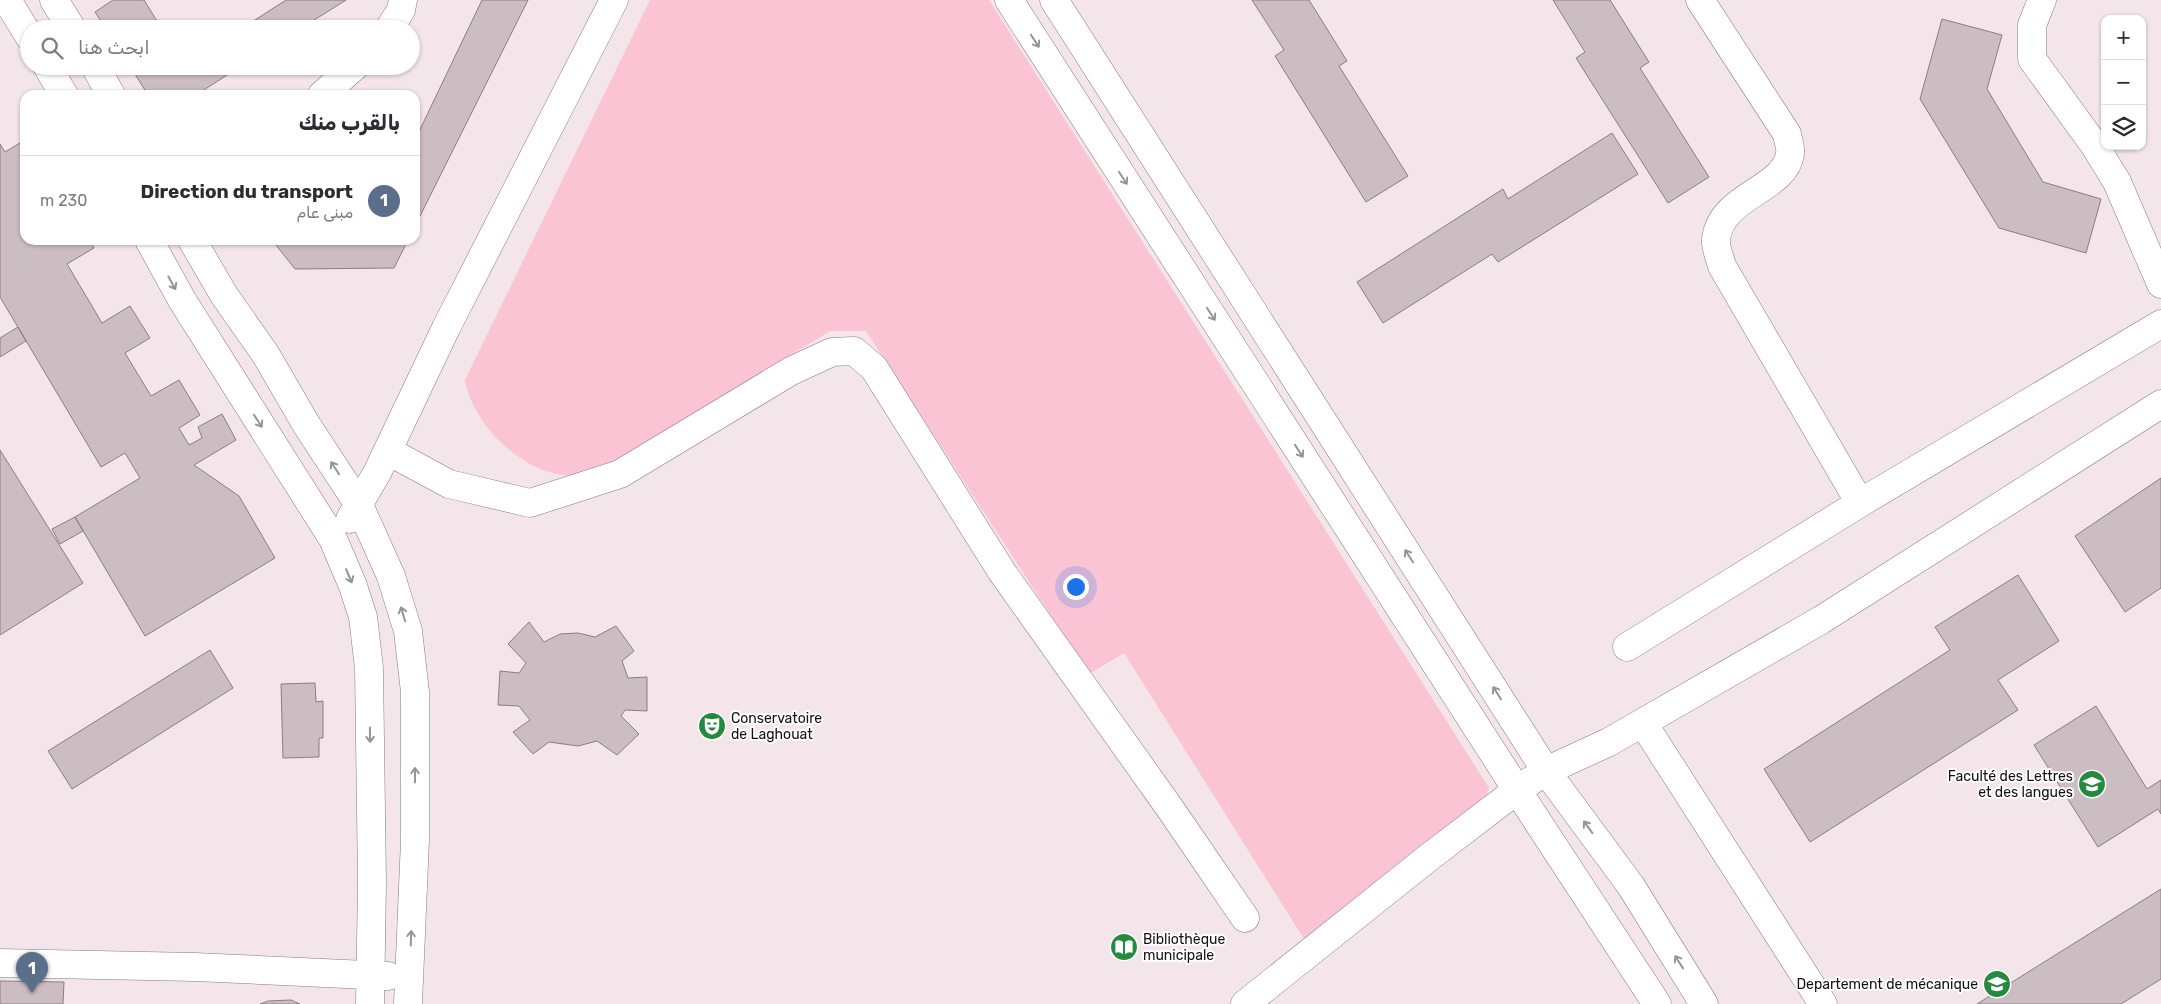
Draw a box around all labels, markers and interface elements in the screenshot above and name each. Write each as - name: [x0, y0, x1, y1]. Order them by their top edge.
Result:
- map controls: [2101, 15, 2146, 150]
- button: +: [2101, 15, 2146, 60]
- search box: [20, 20, 420, 75]
- icon: search: [38, 34, 66, 62]
- one-way arrow: [1030, 34, 1041, 48]
- text: ابحث هنا: [78, 36, 150, 59]
- button: −: [2101, 60, 2146, 105]
- button: layers: [2101, 105, 2146, 150]
- text: بالقرب منك: [299, 110, 400, 135]
- one-way arrow: [1118, 170, 1128, 184]
- text: Direction du transport: [141, 180, 353, 203]
- text: 230 m: [40, 191, 87, 210]
- text: 1: [380, 191, 388, 210]
- text: مبنى عام: [297, 203, 353, 222]
- one-way arrow: [167, 275, 177, 290]
- one-way arrow: [1206, 307, 1216, 321]
- one-way arrow: [253, 413, 263, 427]
- one-way arrow: [1294, 444, 1304, 458]
- one-way arrow: [329, 461, 339, 475]
- one-way arrow: [1404, 550, 1414, 564]
- one-way arrow: [344, 568, 354, 583]
- your location: [1063, 574, 1089, 600]
- one-way arrow: [398, 607, 407, 622]
- one-way arrow: [1492, 687, 1502, 701]
- place label: Conservatoire de Laghouat: [731, 710, 822, 743]
- theatre icon: Conservatoire de Laghouat: [697, 711, 727, 741]
- one-way arrow: [365, 727, 375, 743]
- one-way arrow: [410, 768, 420, 784]
- place label: Faculté des Lettres et des langues: [1948, 768, 2073, 801]
- school or university icon: Faculté des Lettres et des langues: [2077, 769, 2107, 799]
- one-way arrow: [1583, 821, 1594, 835]
- one-way arrow: [406, 930, 416, 946]
- place label: Bibliothèque municipale: [1143, 931, 1225, 964]
- library icon: Bibliothèque municipale: [1109, 932, 1139, 962]
- pin: 1: [16, 952, 48, 993]
- one-way arrow: [1673, 956, 1683, 970]
- school or university icon: Departement de mécanique: [1982, 969, 2012, 999]
- place label: Departement de mécanique: [1796, 976, 1978, 993]

